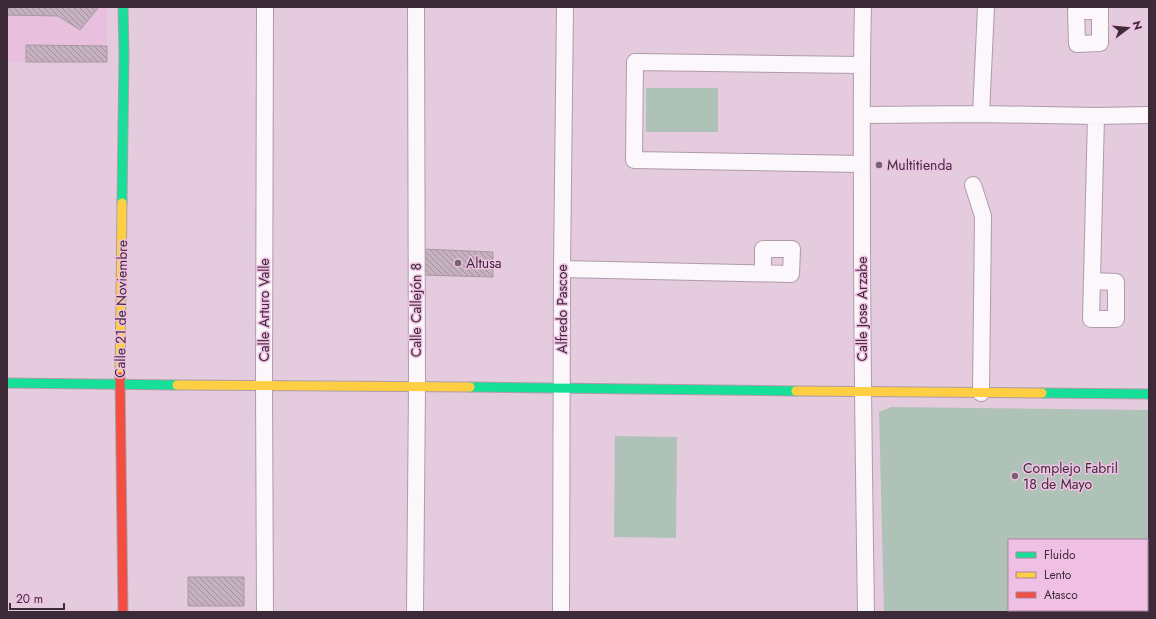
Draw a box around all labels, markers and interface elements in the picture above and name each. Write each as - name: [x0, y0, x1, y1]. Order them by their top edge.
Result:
- north arrow: [1108, 8, 1148, 48]
- text: N: [1129, 19, 1147, 32]
- place label: Multitienda: [887, 155, 952, 175]
- marker: Multitienda: [874, 160, 884, 170]
- street label: Calle 21 de Noviembre: [110, 240, 132, 378]
- place label: Altusa: [466, 253, 502, 273]
- street label: Calle Jose Arzabe: [852, 256, 872, 362]
- street label: Calle Arturo Valle: [254, 258, 274, 362]
- marker: Altusa: [453, 258, 463, 268]
- street label: Calle Callejón 8: [406, 263, 426, 357]
- street label: Alfredo Pascoe: [552, 264, 572, 354]
- place label: Complejo Fabril 18 de Mayo: [1023, 458, 1118, 494]
- marker: Complejo Fabril 18 de Mayo: [1010, 471, 1020, 481]
- legend: [1008, 539, 1148, 611]
- text: Fluido: [1044, 546, 1076, 564]
- text: Lento: [1044, 566, 1072, 584]
- scale bar: [10, 585, 64, 611]
- text: Atasco: [1044, 586, 1078, 604]
- text: 20 m: [16, 590, 43, 608]

